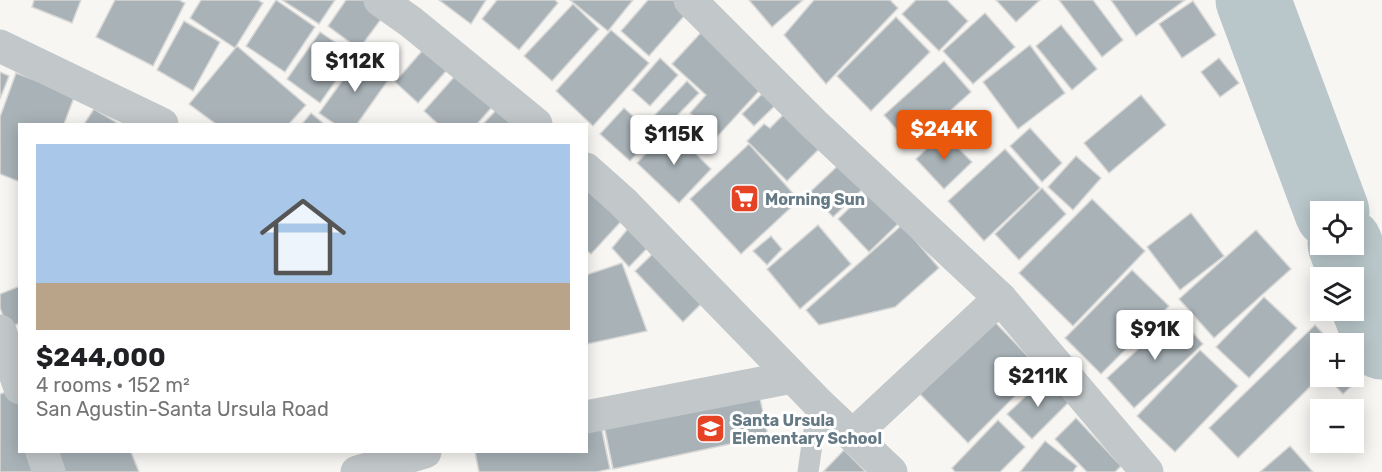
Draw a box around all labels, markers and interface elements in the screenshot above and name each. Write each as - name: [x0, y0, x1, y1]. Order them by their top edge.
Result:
- pin: $112K: [313, 42, 397, 93]
- text: $112K: [325, 49, 385, 73]
- pin: $244K: [902, 110, 986, 161]
- pin: $115K: [632, 115, 716, 166]
- text: $244K: [911, 117, 977, 141]
- text: $115K: [644, 122, 704, 146]
- icon: home: [249, 183, 357, 291]
- supermarket icon: Morning Sun: [728, 183, 760, 215]
- place label: Morning Sun: [765, 190, 865, 209]
- map controls: [1310, 201, 1364, 453]
- button: locate: [1310, 201, 1364, 255]
- button: layers: [1310, 267, 1364, 321]
- pin: $91K: [1119, 310, 1191, 361]
- text: $91K: [1130, 317, 1180, 341]
- button: +: [1310, 333, 1364, 387]
- text: $244,000: [36, 342, 166, 373]
- pin: $211K: [996, 357, 1080, 408]
- text: $211K: [1008, 364, 1068, 388]
- text: 4 rooms · 152 m²: [36, 373, 190, 397]
- text: San Agustin-Santa Ursula Road: [36, 397, 329, 421]
- button: −: [1310, 399, 1364, 453]
- place label: Santa Ursula Elementary School: [732, 411, 882, 448]
- school or university icon: Santa Ursula Elementary School: [695, 413, 727, 445]

